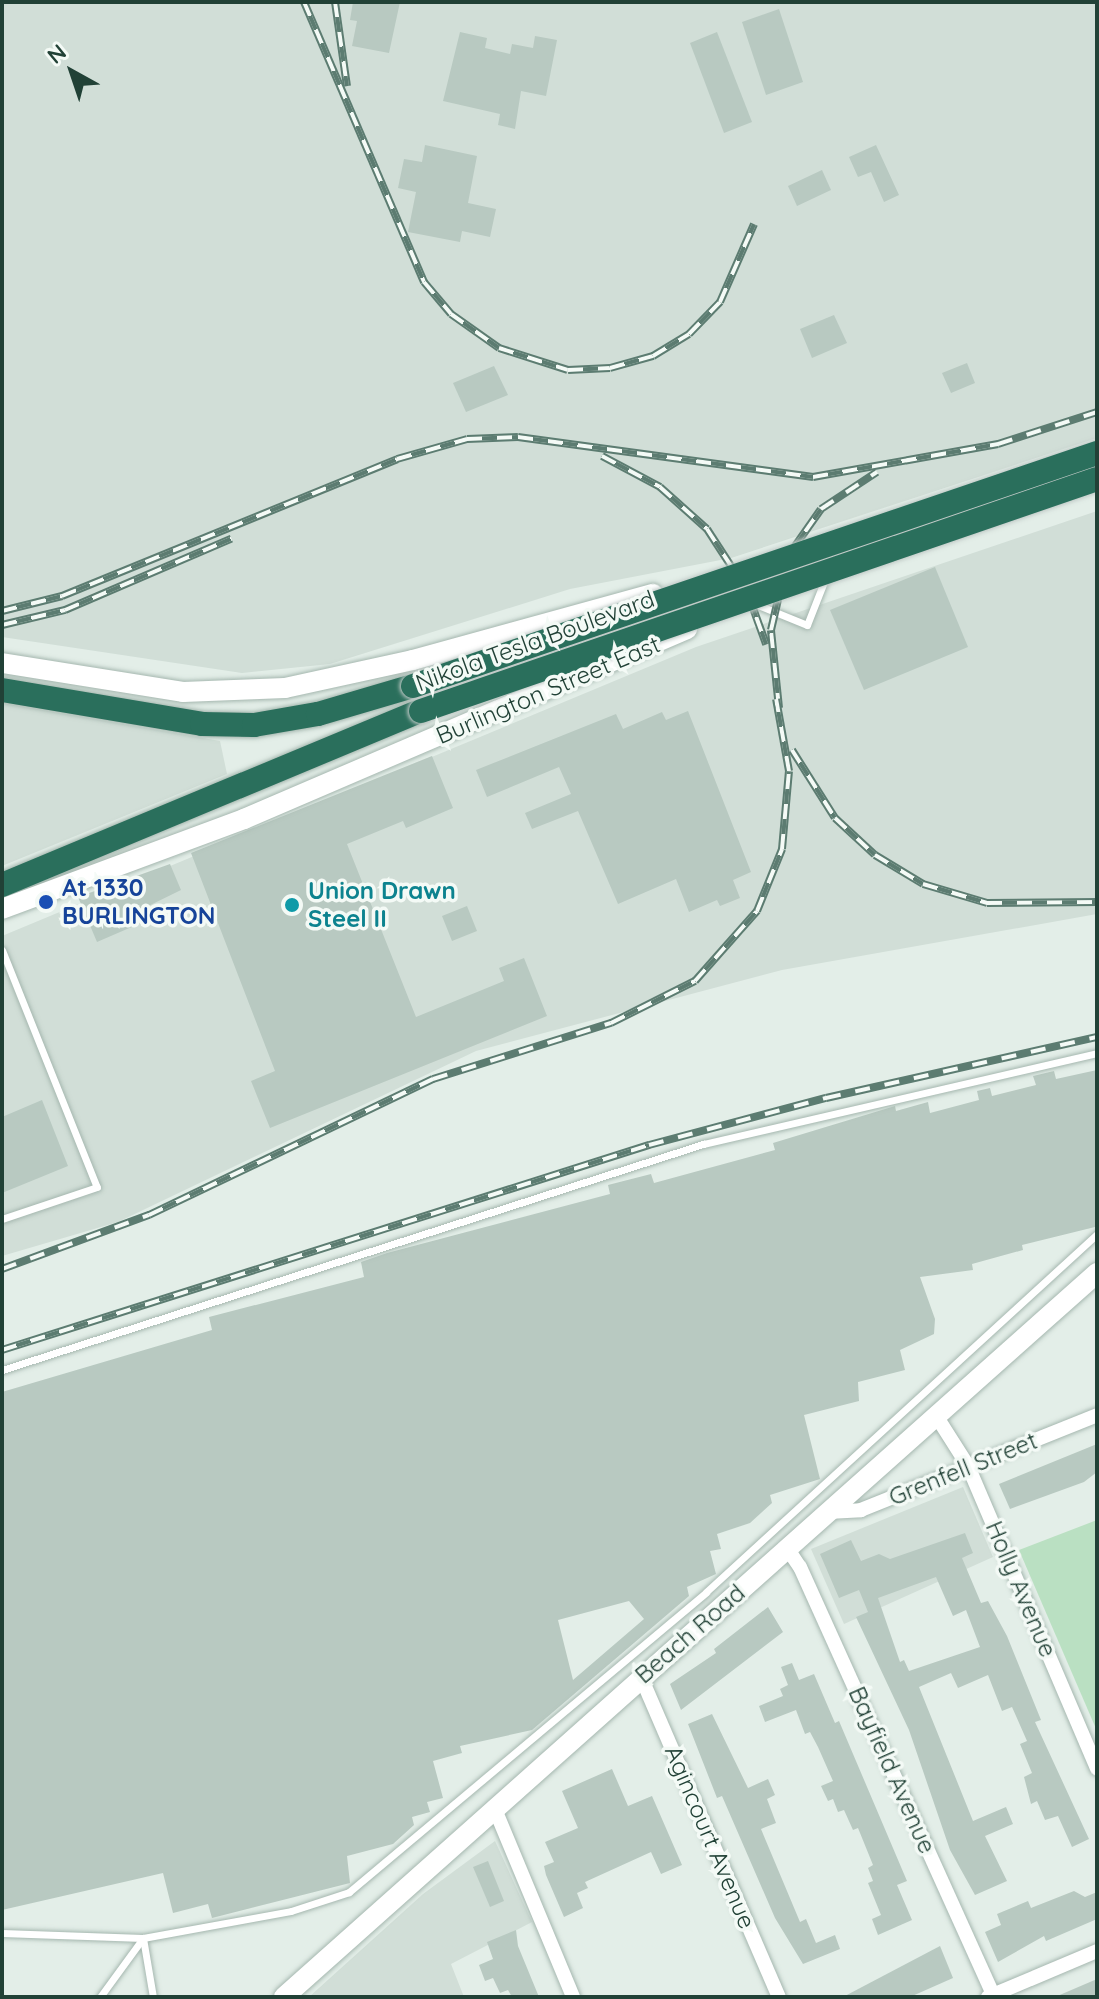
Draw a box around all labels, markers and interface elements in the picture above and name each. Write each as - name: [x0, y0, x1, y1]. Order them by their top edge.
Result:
- north arrow: [32, 32, 112, 112]
- text: N: [41, 38, 72, 70]
- street label: Nikola Tesla Boulevard: [412, 584, 658, 698]
- street label: Burlington Street East: [432, 630, 664, 750]
- place label: At 1330 BURLINGTON: [62, 874, 215, 930]
- place label: Union Drawn Steel II: [308, 877, 456, 933]
- marker: At 1330 BURLINGTON: [37, 893, 55, 911]
- marker: Union Drawn Steel II: [283, 896, 301, 914]
- street label: Grenfell Street: [885, 1426, 1041, 1512]
- street label: Holly Avenue: [979, 1517, 1063, 1661]
- street label: Beach Road: [629, 1579, 751, 1689]
- street label: Bayfield Avenue: [842, 1682, 942, 1858]
- street label: Agincourt Avenue: [658, 1741, 762, 1933]

